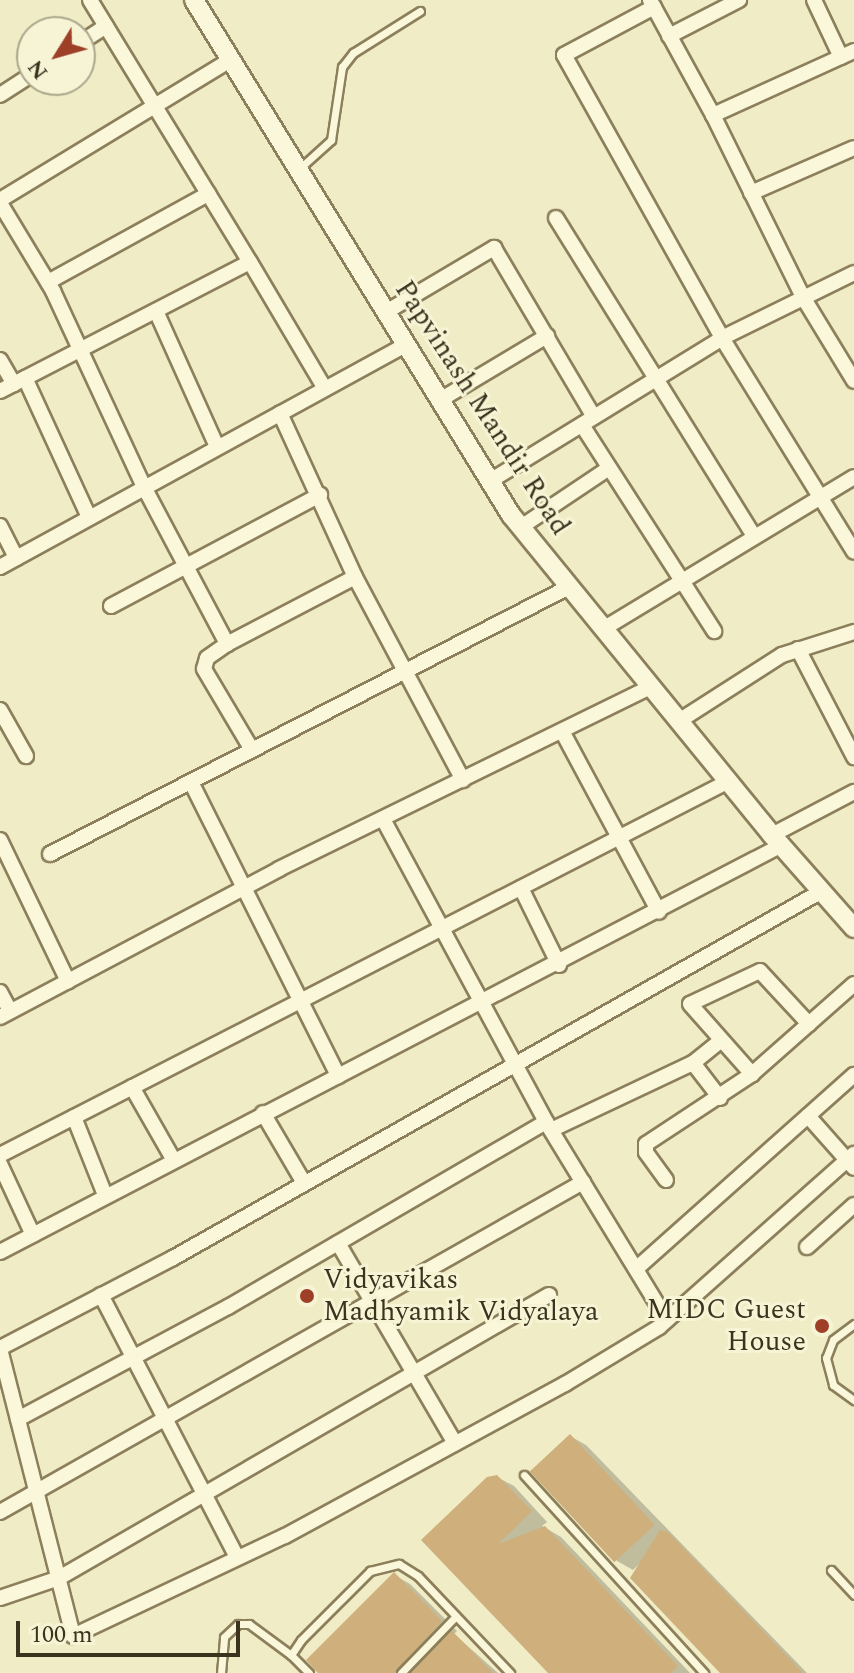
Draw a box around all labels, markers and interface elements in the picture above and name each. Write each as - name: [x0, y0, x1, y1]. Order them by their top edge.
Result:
- north arrow: [16, 16, 96, 96]
- text: N: [19, 52, 57, 87]
- street label: Papvinash Mandir Road: [387, 274, 577, 542]
- place label: Vidyavikas Madhyamik Vidyalaya: [323, 1263, 599, 1329]
- marker: Vidyavikas Madhyamik Vidyalaya: [298, 1287, 316, 1305]
- place label: MIDC Guest House: [646, 1293, 806, 1359]
- marker: MIDC Guest House: [813, 1317, 831, 1335]
- scale bar: [20, 1605, 244, 1655]
- text: 100 m: [30, 1617, 93, 1653]

